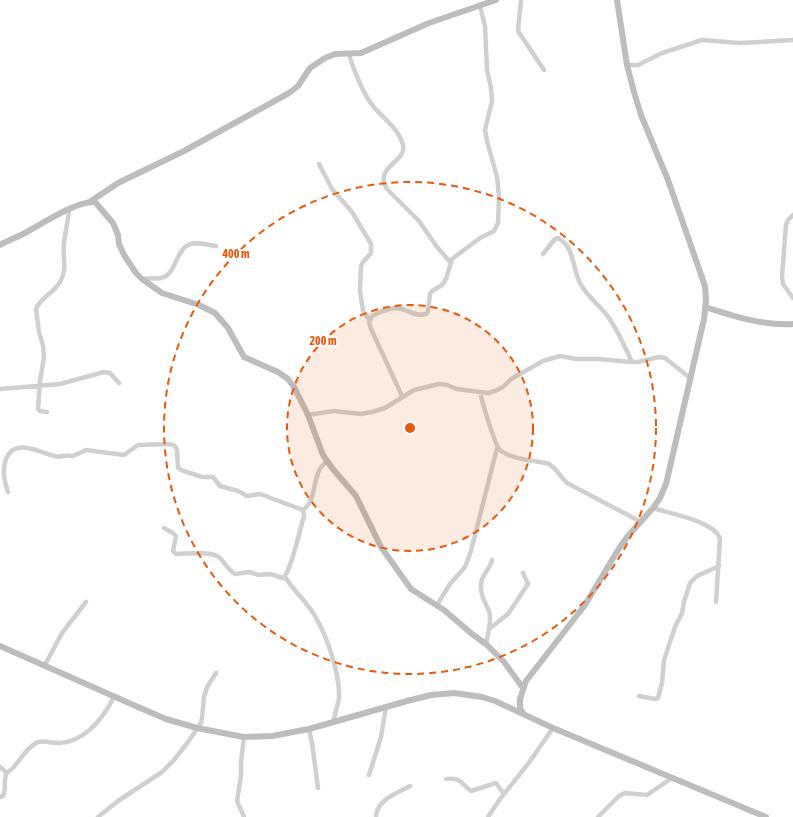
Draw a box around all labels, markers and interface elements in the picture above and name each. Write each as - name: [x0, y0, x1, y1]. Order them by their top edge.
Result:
- text: 400 m: [221, 247, 250, 261]
- text: 200 m: [309, 334, 337, 348]
- centre of rings: [403, 421, 417, 435]

